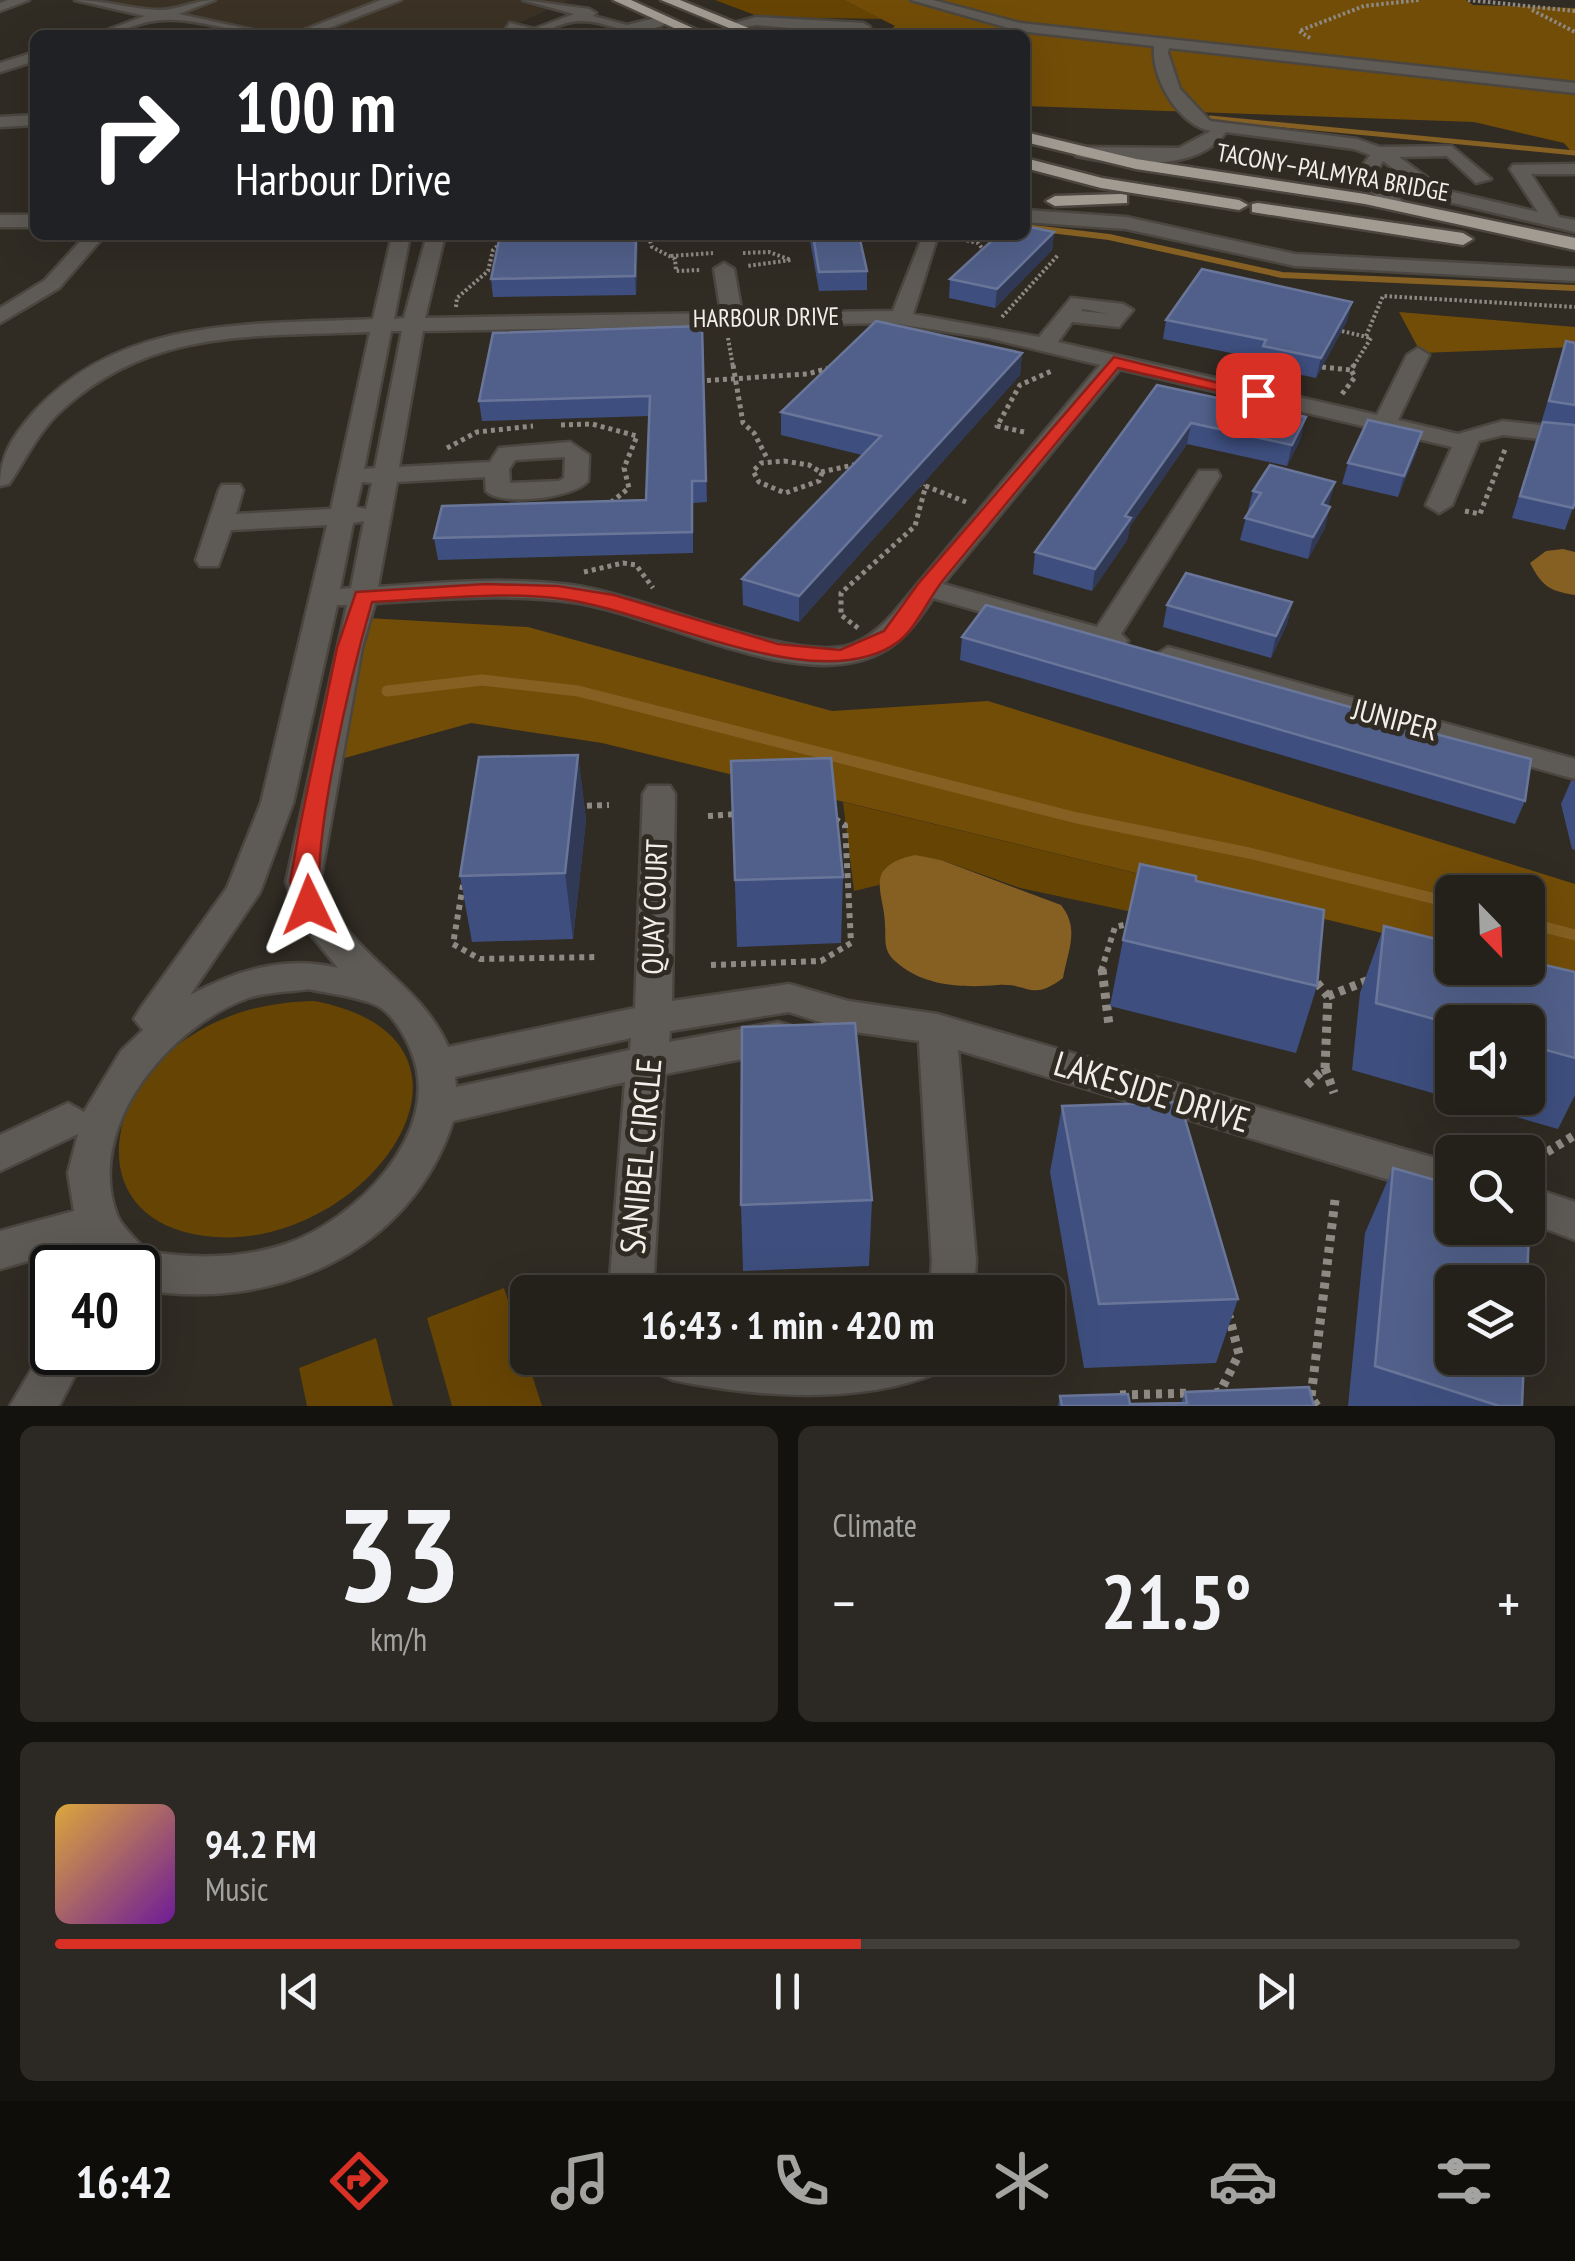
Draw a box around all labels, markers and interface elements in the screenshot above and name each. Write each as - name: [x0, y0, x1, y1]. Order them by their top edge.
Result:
- text: 100 m: [235, 61, 396, 151]
- icon: right: [70, 70, 200, 200]
- street label: TACONY–PALMYRA BRIDGE: [1214, 136, 1452, 208]
- text: Harbour Drive: [235, 149, 452, 207]
- street label: HARBOUR DRIVE: [693, 300, 839, 334]
- pin: [1216, 353, 1301, 438]
- icon: arrive: [1231, 368, 1286, 423]
- street label: JUNIPER: [1347, 688, 1442, 749]
- street label: QUAY COURT: [632, 839, 675, 975]
- position arrow: [257, 853, 361, 957]
- north arrow: [1435, 875, 1545, 985]
- map controls: [1435, 875, 1545, 1375]
- button: sound: [1435, 1005, 1545, 1115]
- street label: LAKESIDE DRIVE: [1049, 1040, 1256, 1143]
- street label: SANIBEL CIRCLE: [609, 1056, 671, 1256]
- button: search: [1435, 1135, 1545, 1245]
- speed limit sign: 40: [30, 1245, 160, 1375]
- button: layers: [1435, 1265, 1545, 1375]
- text: 16:43 · 1 min · 420 m: [641, 1300, 934, 1349]
- text: 33: [337, 1469, 461, 1637]
- text: Climate: [833, 1504, 917, 1546]
- text: 21.5°: [1101, 1553, 1252, 1650]
- text: −: [833, 1567, 855, 1638]
- text: +: [1497, 1567, 1520, 1638]
- text: km/h: [370, 1618, 427, 1660]
- text: 94.2 FM: [205, 1819, 317, 1868]
- text: Music: [205, 1868, 268, 1910]
- icon: previous: [272, 1964, 327, 2019]
- icon: pause: [760, 1964, 815, 2019]
- icon: next: [1248, 1964, 1303, 2019]
- icon: directions: [324, 2146, 394, 2216]
- icon: music: [545, 2146, 615, 2216]
- icon: phone: [766, 2146, 836, 2216]
- icon: climate: [987, 2146, 1057, 2216]
- icon: car: [1208, 2146, 1278, 2216]
- icon: filters: [1429, 2146, 1499, 2216]
- text: 16:42: [76, 2152, 173, 2210]

